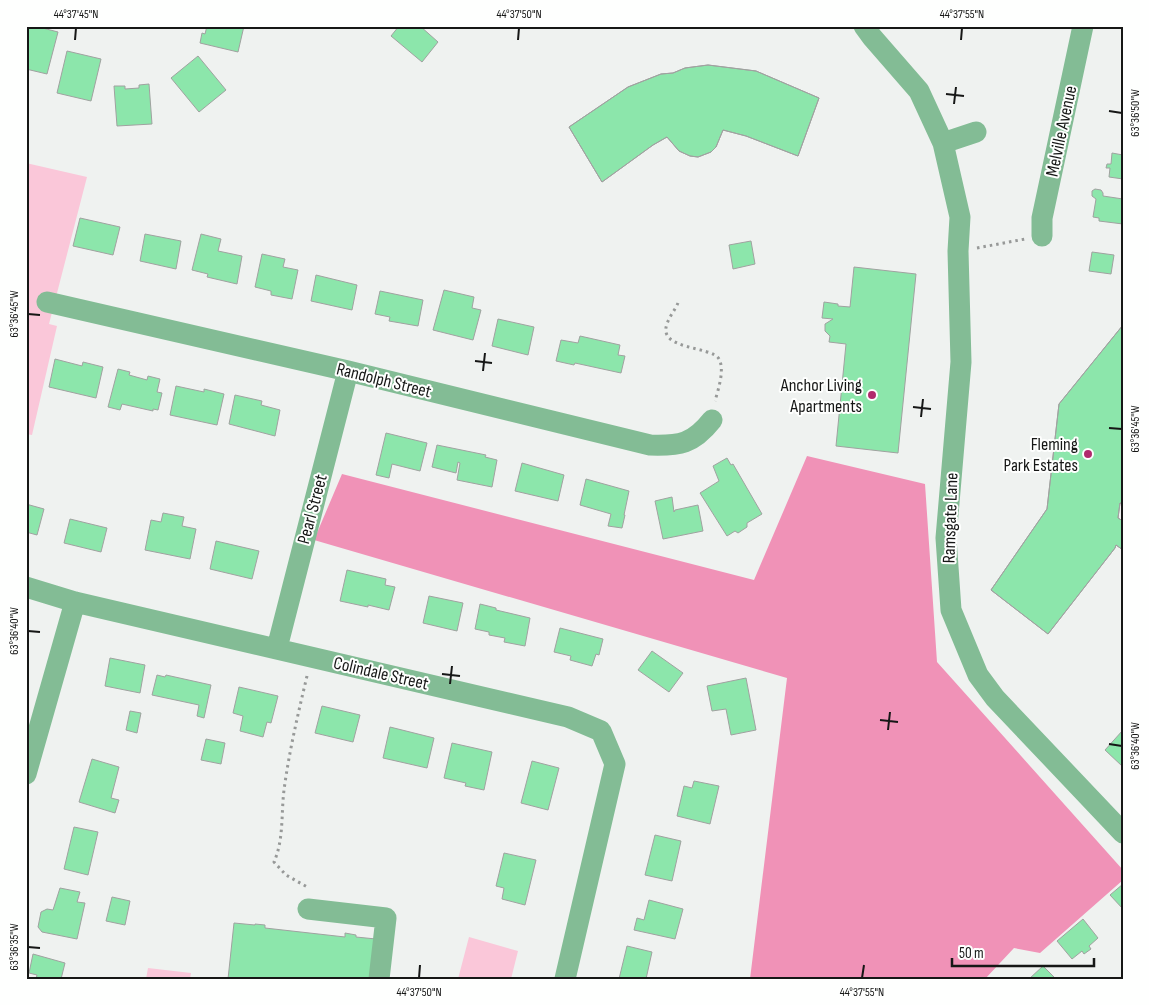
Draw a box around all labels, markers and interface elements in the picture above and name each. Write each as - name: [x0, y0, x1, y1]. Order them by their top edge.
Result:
- text: 44°37'45"N: [54, 7, 98, 22]
- text: 44°37'50"N: [496, 7, 542, 22]
- text: 44°37'55"N: [940, 7, 984, 22]
- street label: Melville Avenue: [1042, 84, 1081, 178]
- text: 63°36'50"W: [1128, 89, 1143, 137]
- text: 63°36'45"W: [7, 290, 22, 338]
- street label: Randolph Street: [334, 359, 434, 403]
- place label: Anchor Living Apartments: [780, 375, 862, 417]
- marker: Anchor Living Apartments: [866, 389, 878, 401]
- text: 63°36'45"W: [1128, 405, 1143, 453]
- place label: Fleming Park Estates: [1004, 434, 1078, 476]
- marker: Fleming Park Estates: [1082, 448, 1094, 460]
- street label: Pearl Street: [293, 472, 332, 546]
- street label: Ramsgate Lane: [938, 472, 963, 564]
- text: 63°36'40"W: [7, 607, 22, 655]
- street label: Colindale Street: [331, 652, 431, 695]
- text: 63°36'40"W: [1128, 722, 1143, 770]
- text: 63°36'35"W: [7, 923, 22, 971]
- scale bar: [952, 935, 1094, 967]
- text: 50 m: [959, 944, 984, 963]
- text: 44°37'50"N: [396, 985, 442, 1000]
- text: 44°37'55"N: [840, 985, 884, 1000]

